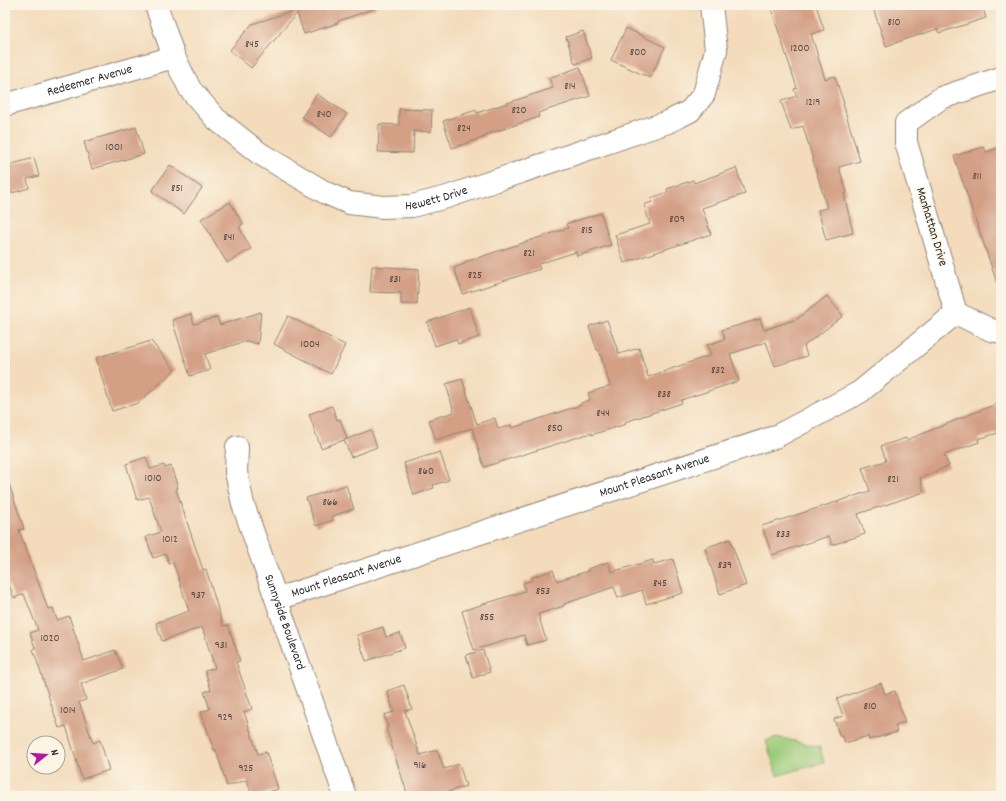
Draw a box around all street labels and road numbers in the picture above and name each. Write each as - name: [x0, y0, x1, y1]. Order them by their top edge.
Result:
- street label: Redeemer Avenue: [45, 60, 135, 102]
- street label: Hewett Drive: [405, 181, 470, 216]
- street label: Manhattan Drive: [910, 185, 952, 269]
- street label: Mount Pleasant Avenue: [597, 449, 712, 503]
- street label: Mount Pleasant Avenue: [289, 550, 404, 603]
- street label: Sunnyside Boulevard: [259, 572, 310, 673]

